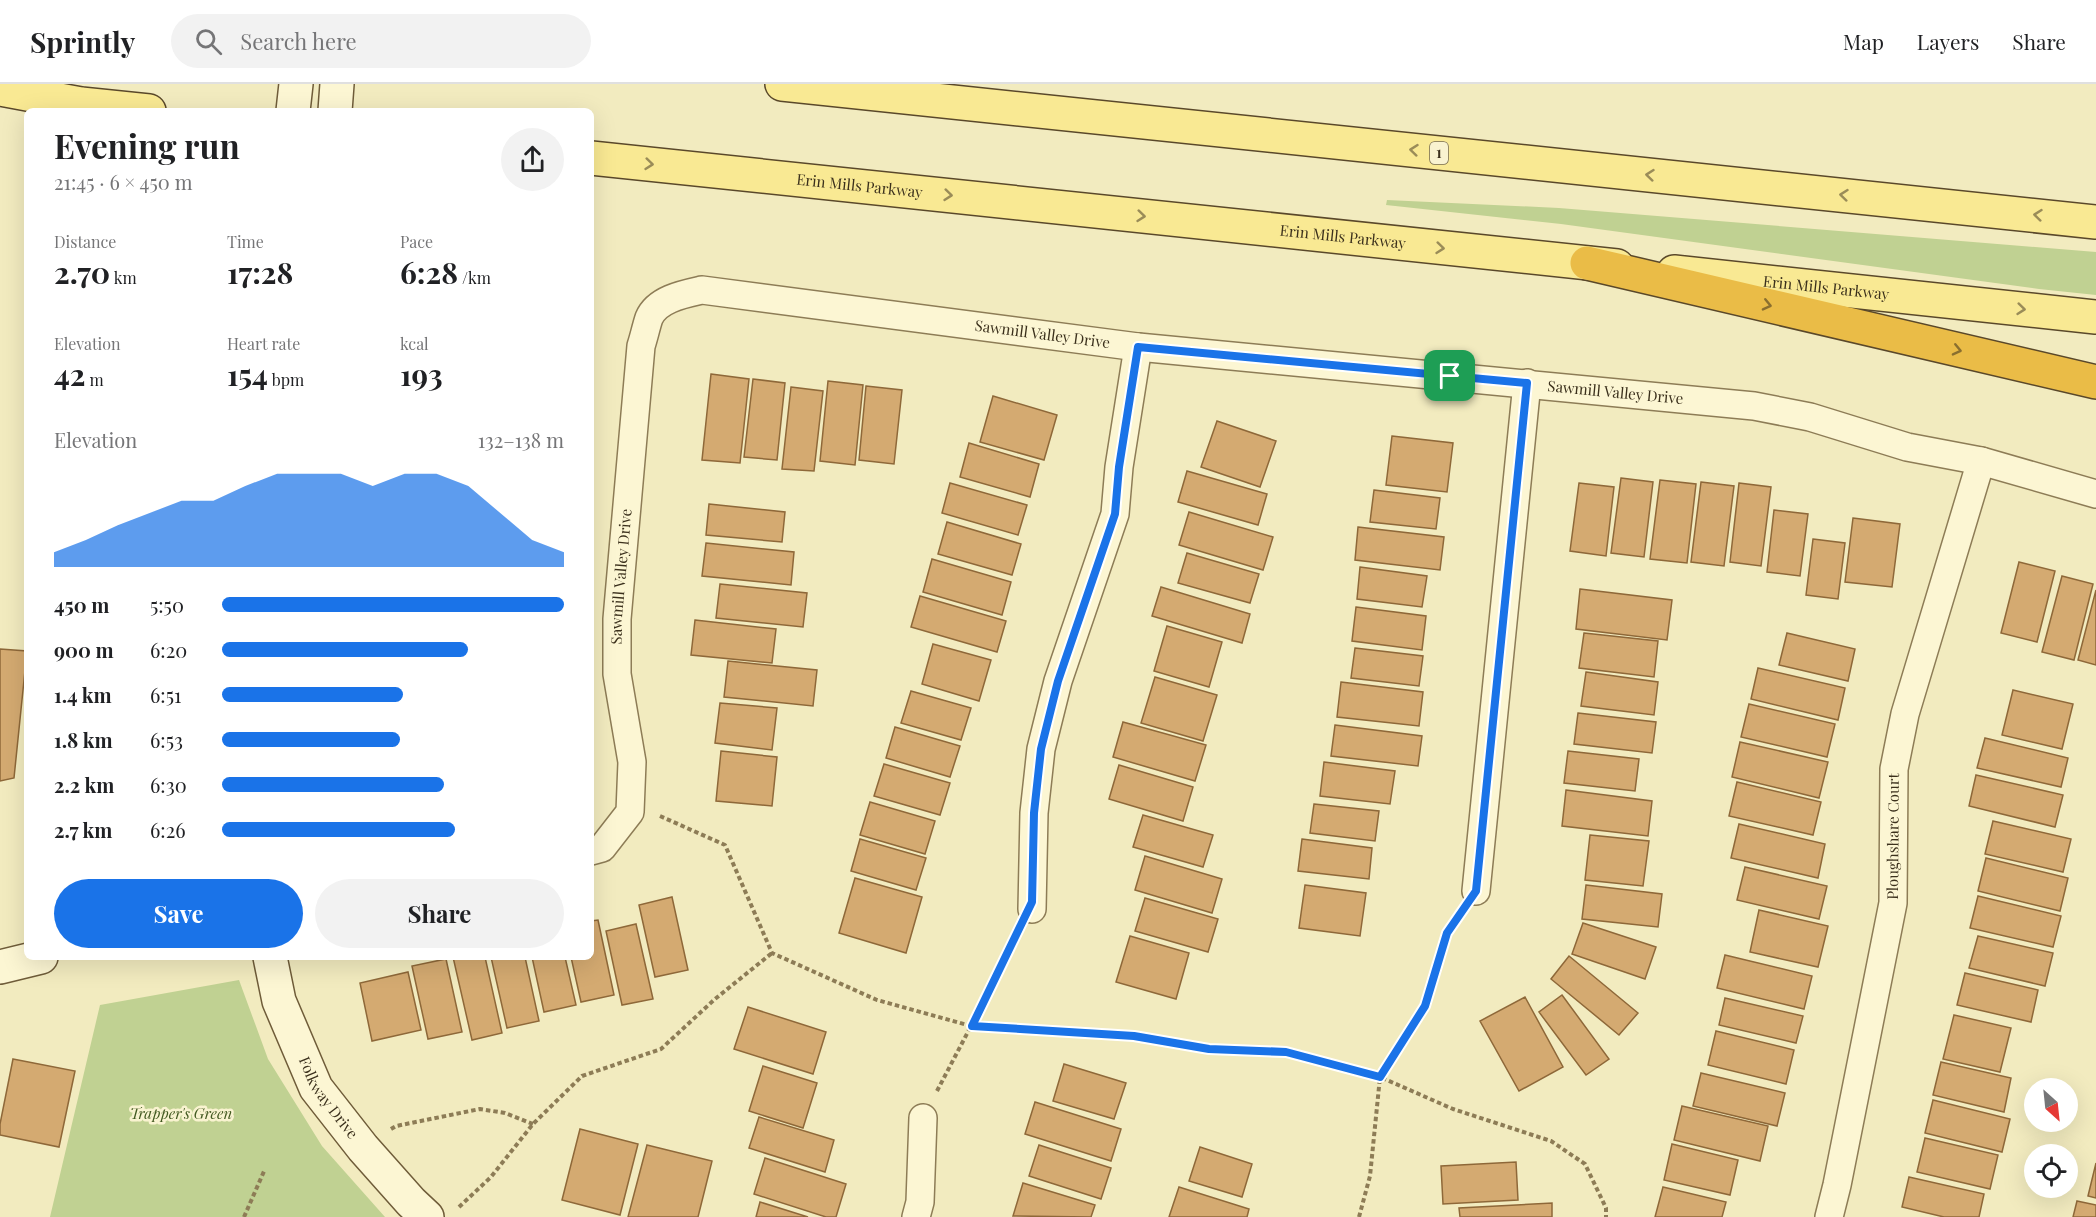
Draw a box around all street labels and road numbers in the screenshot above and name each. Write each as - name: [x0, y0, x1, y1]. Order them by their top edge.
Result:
- road number: 1: [1430, 142, 1448, 164]
- street label: Erin Mills Parkway: [796, 169, 924, 202]
- street label: Erin Mills Parkway: [1279, 220, 1407, 253]
- street label: Erin Mills Parkway: [1762, 271, 1891, 304]
- street label: Sawmill Valley Drive: [974, 315, 1111, 352]
- street label: Sawmill Valley Drive: [1547, 375, 1684, 408]
- street label: Sawmill Valley Drive: [606, 508, 636, 644]
- street label: Ploughshare Court: [1882, 772, 1903, 900]
- street label: Folkway Drive: [295, 1053, 363, 1143]

